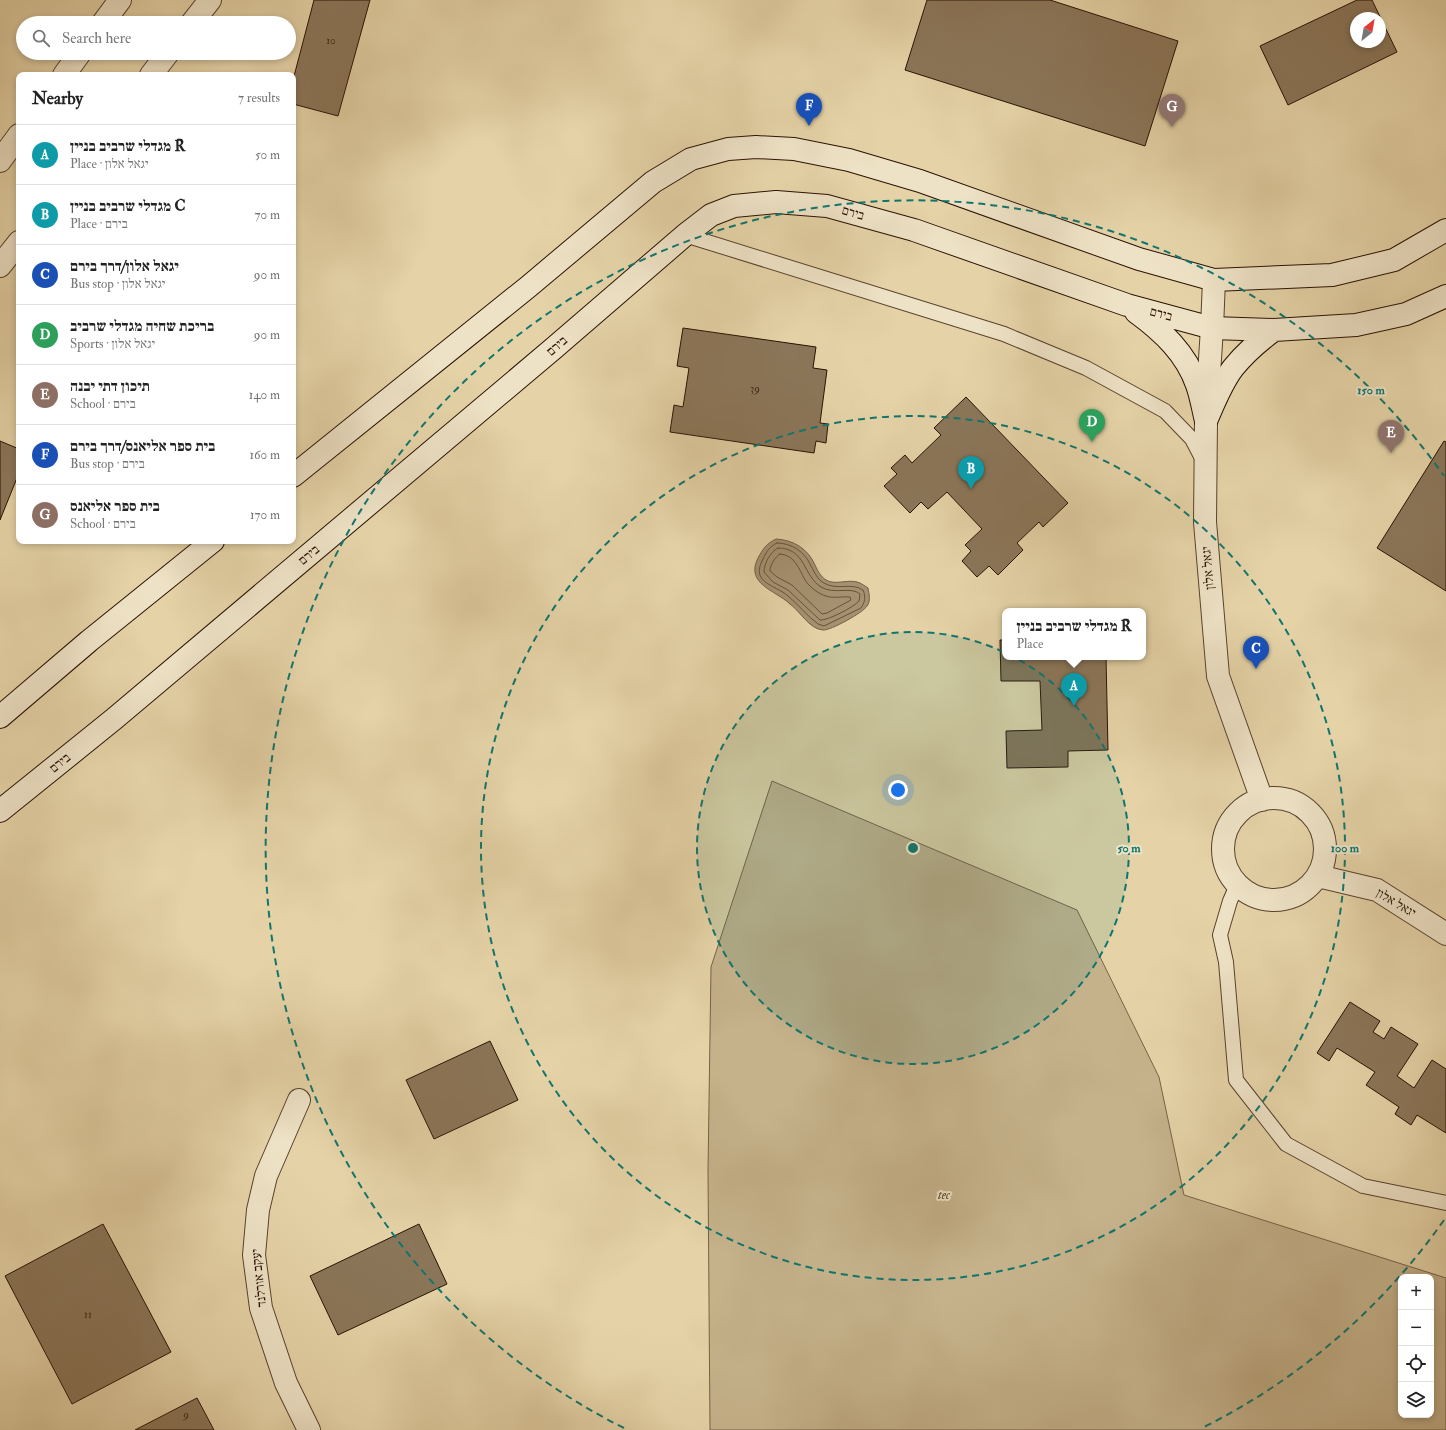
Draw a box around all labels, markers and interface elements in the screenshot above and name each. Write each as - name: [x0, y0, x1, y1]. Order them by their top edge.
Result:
- north arrow: [1350, 12, 1386, 48]
- search box: [16, 16, 296, 60]
- icon: search: [30, 27, 52, 49]
- text: Search here: [62, 29, 131, 48]
- house number: 10: [326, 34, 336, 47]
- text: Nearby: [32, 88, 83, 109]
- text: 7 results: [238, 90, 280, 106]
- pin: F: [796, 93, 822, 126]
- pin: G: [1159, 94, 1185, 127]
- text: מגדלי שרביב בניין R: [70, 137, 185, 156]
- text: A: [41, 147, 49, 163]
- text: 50 m: [255, 147, 280, 163]
- text: Place · יגאל אלון: [70, 156, 148, 172]
- text: מגדלי שרביב בניין C: [70, 197, 185, 216]
- street label: בירם: [840, 202, 866, 224]
- text: B: [41, 207, 49, 223]
- text: 70 m: [255, 207, 280, 223]
- text: Place · בירם: [70, 216, 128, 232]
- text: יגאל אלון/דרך בירם: [70, 257, 179, 276]
- text: C: [40, 267, 50, 283]
- text: 90 m: [254, 267, 280, 283]
- text: Bus stop · יגאל אלון: [70, 276, 165, 292]
- street label: בירם: [1148, 303, 1174, 325]
- text: בריכת שחיה מגדלי שרביב: [70, 317, 214, 336]
- text: D: [40, 327, 50, 343]
- text: 90 m: [254, 327, 280, 343]
- street label: בירם: [543, 332, 571, 360]
- text: Sports · יגאל אלון: [70, 336, 155, 352]
- text: תיכון דתי יבנה: [70, 377, 150, 396]
- house number: 39: [750, 382, 760, 395]
- text: 150 m: [1357, 383, 1385, 398]
- text: E: [40, 387, 50, 403]
- text: 140 m: [249, 387, 280, 403]
- text: School · בירם: [70, 396, 136, 412]
- pin: D: [1079, 409, 1105, 442]
- pin: E: [1378, 420, 1404, 453]
- text: בית ספר אליאנס/דרך בירם: [70, 437, 215, 456]
- text: F: [41, 447, 49, 463]
- text: 160 m: [249, 447, 280, 463]
- text: Bus stop · בירם: [70, 456, 145, 472]
- pin: B: [958, 456, 984, 489]
- text: בית ספר אליאנס: [70, 497, 160, 516]
- text: G: [40, 507, 50, 523]
- text: 170 m: [250, 507, 280, 523]
- text: School · בירם: [70, 516, 136, 532]
- street label: בירם: [295, 542, 323, 568]
- street label: יגאל אלון: [1198, 545, 1218, 590]
- popup: [1002, 608, 1146, 660]
- text: מגדלי שרביב בניין R: [1016, 617, 1132, 636]
- text: Place: [1016, 636, 1043, 652]
- pin: C: [1243, 636, 1269, 669]
- pin: A: [1061, 673, 1087, 706]
- street label: בירם: [46, 750, 74, 776]
- your location: [888, 780, 908, 800]
- centre of rings: [906, 841, 920, 855]
- text: 50 m: [1117, 841, 1141, 856]
- text: 100 m: [1331, 841, 1360, 856]
- street label: יגאל אלון: [1373, 885, 1419, 921]
- park label: tec: [938, 1187, 951, 1203]
- street label: יעקב אורלנד: [248, 1248, 270, 1308]
- map controls: [1398, 1274, 1434, 1418]
- button: +: [1398, 1274, 1434, 1310]
- house number: 11: [84, 1308, 92, 1321]
- button: −: [1398, 1310, 1434, 1346]
- button: locate: [1398, 1346, 1434, 1382]
- button: layers: [1398, 1382, 1434, 1418]
- house number: 9: [182, 1408, 189, 1421]

